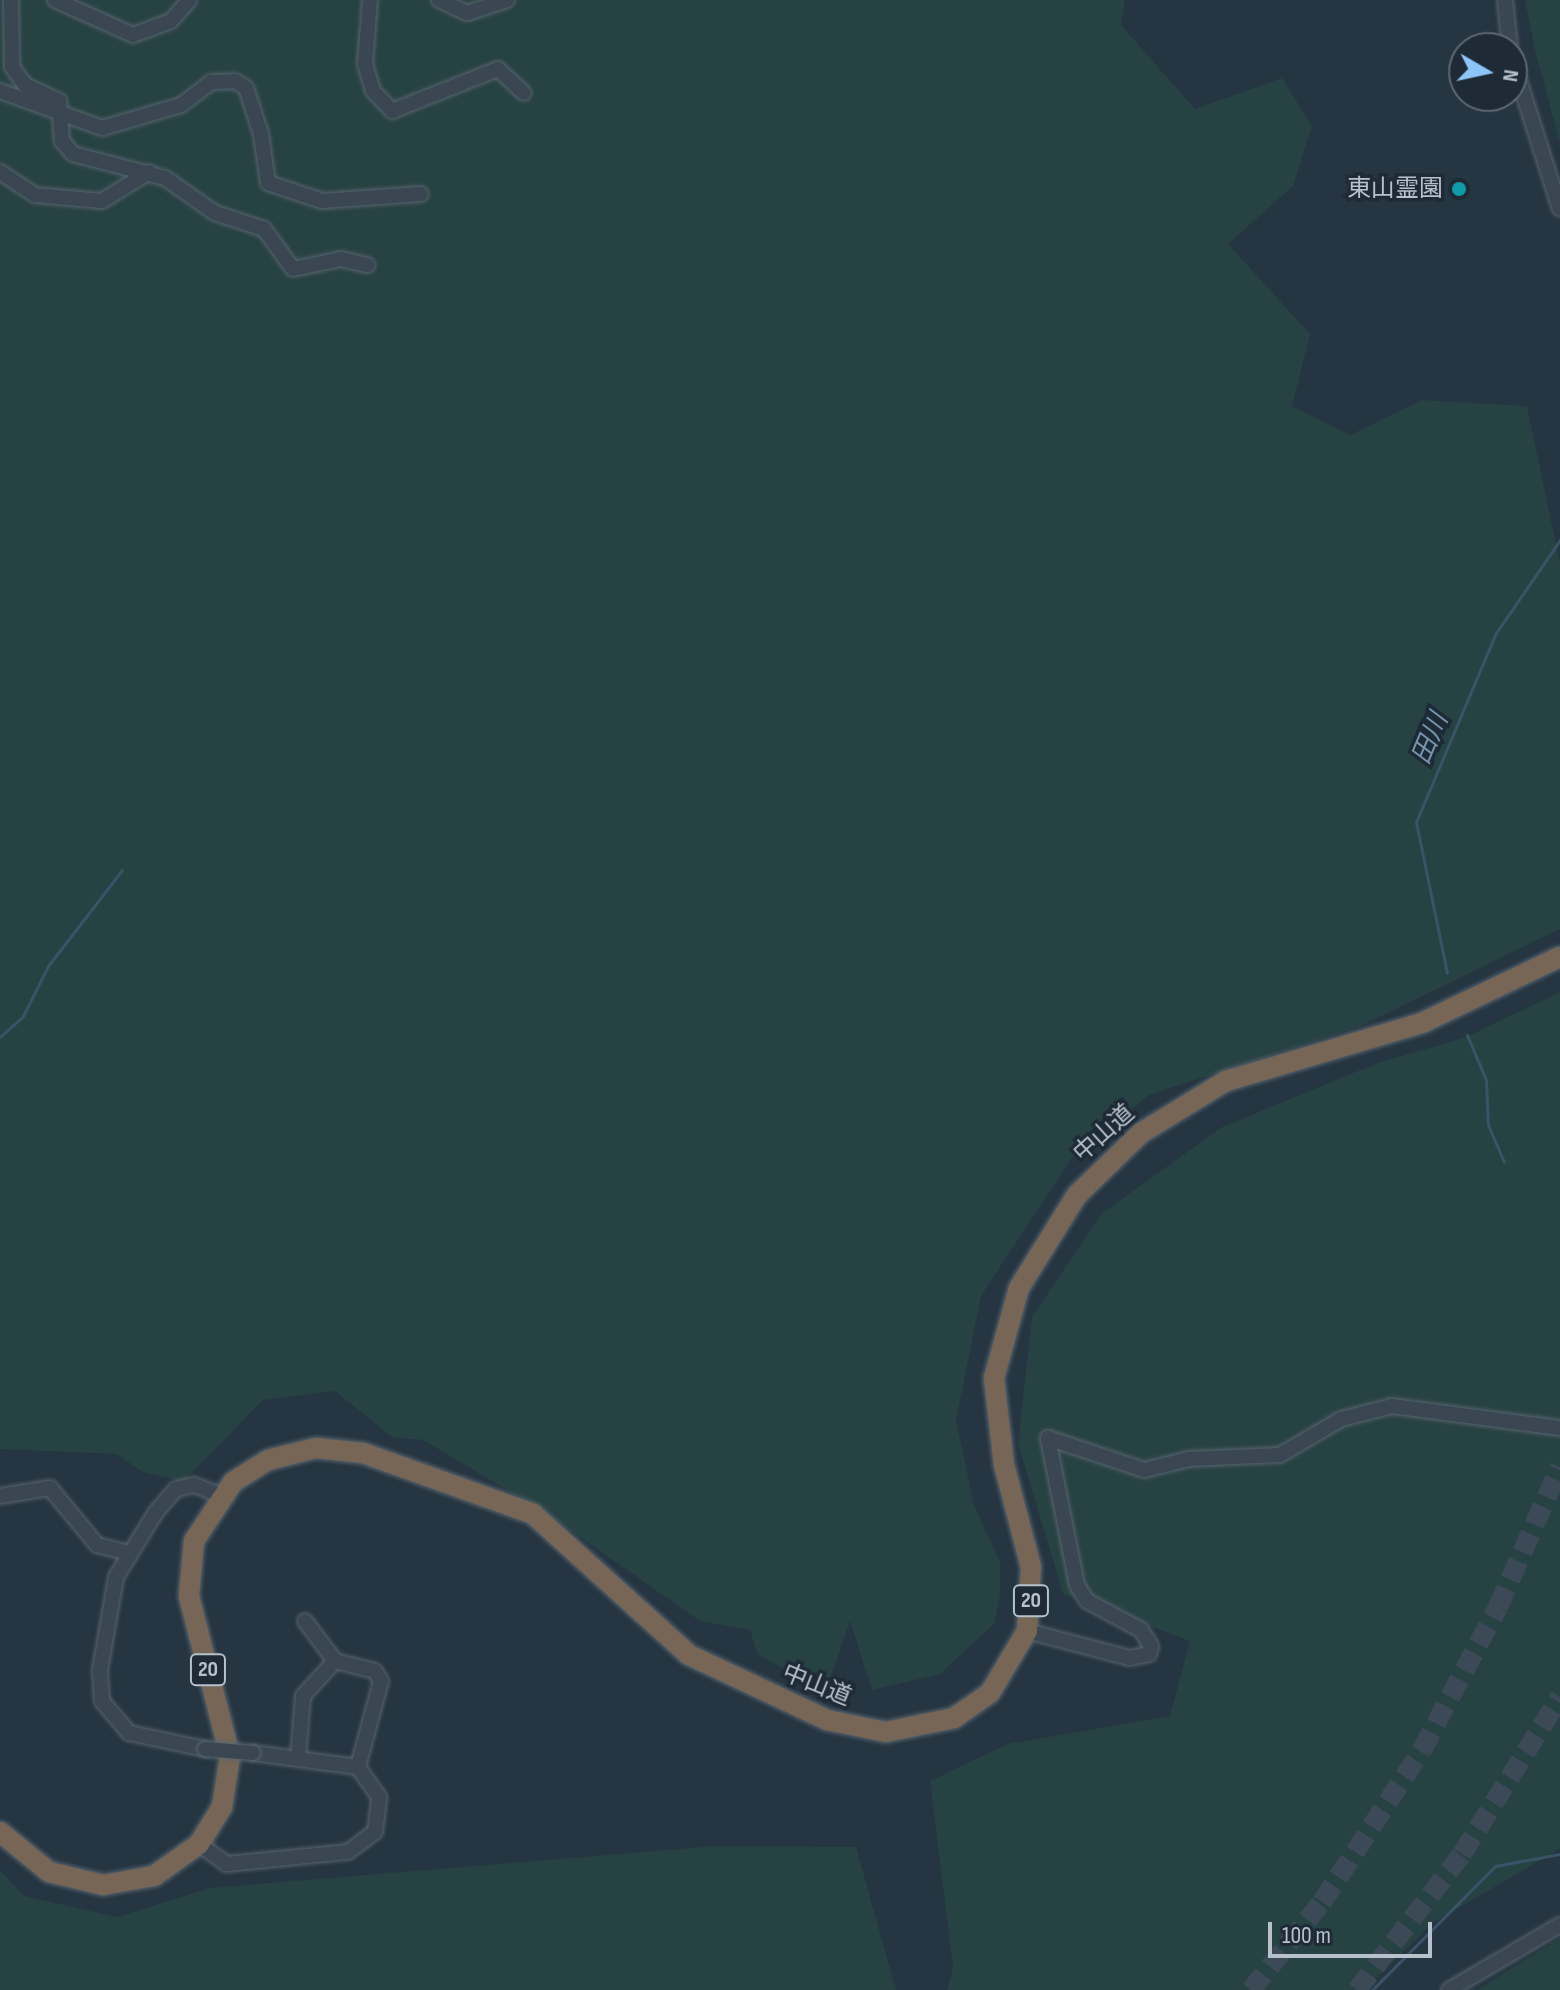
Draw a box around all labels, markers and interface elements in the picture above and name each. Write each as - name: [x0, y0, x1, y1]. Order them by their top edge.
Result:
- north arrow: [1448, 32, 1528, 112]
- text: N: [1496, 68, 1524, 83]
- place label: 東山霊園: [1347, 175, 1443, 203]
- marker: 東山霊園: [1450, 180, 1468, 198]
- water label: 田川: [1406, 709, 1456, 769]
- street label: 中山道: [1068, 1098, 1140, 1168]
- road number: 20: [1011, 1583, 1051, 1619]
- road number: 20: [188, 1652, 228, 1688]
- street label: 中山道: [778, 1658, 856, 1712]
- scale bar: [1272, 1906, 1436, 1956]
- text: 100 m: [1282, 1921, 1331, 1950]

